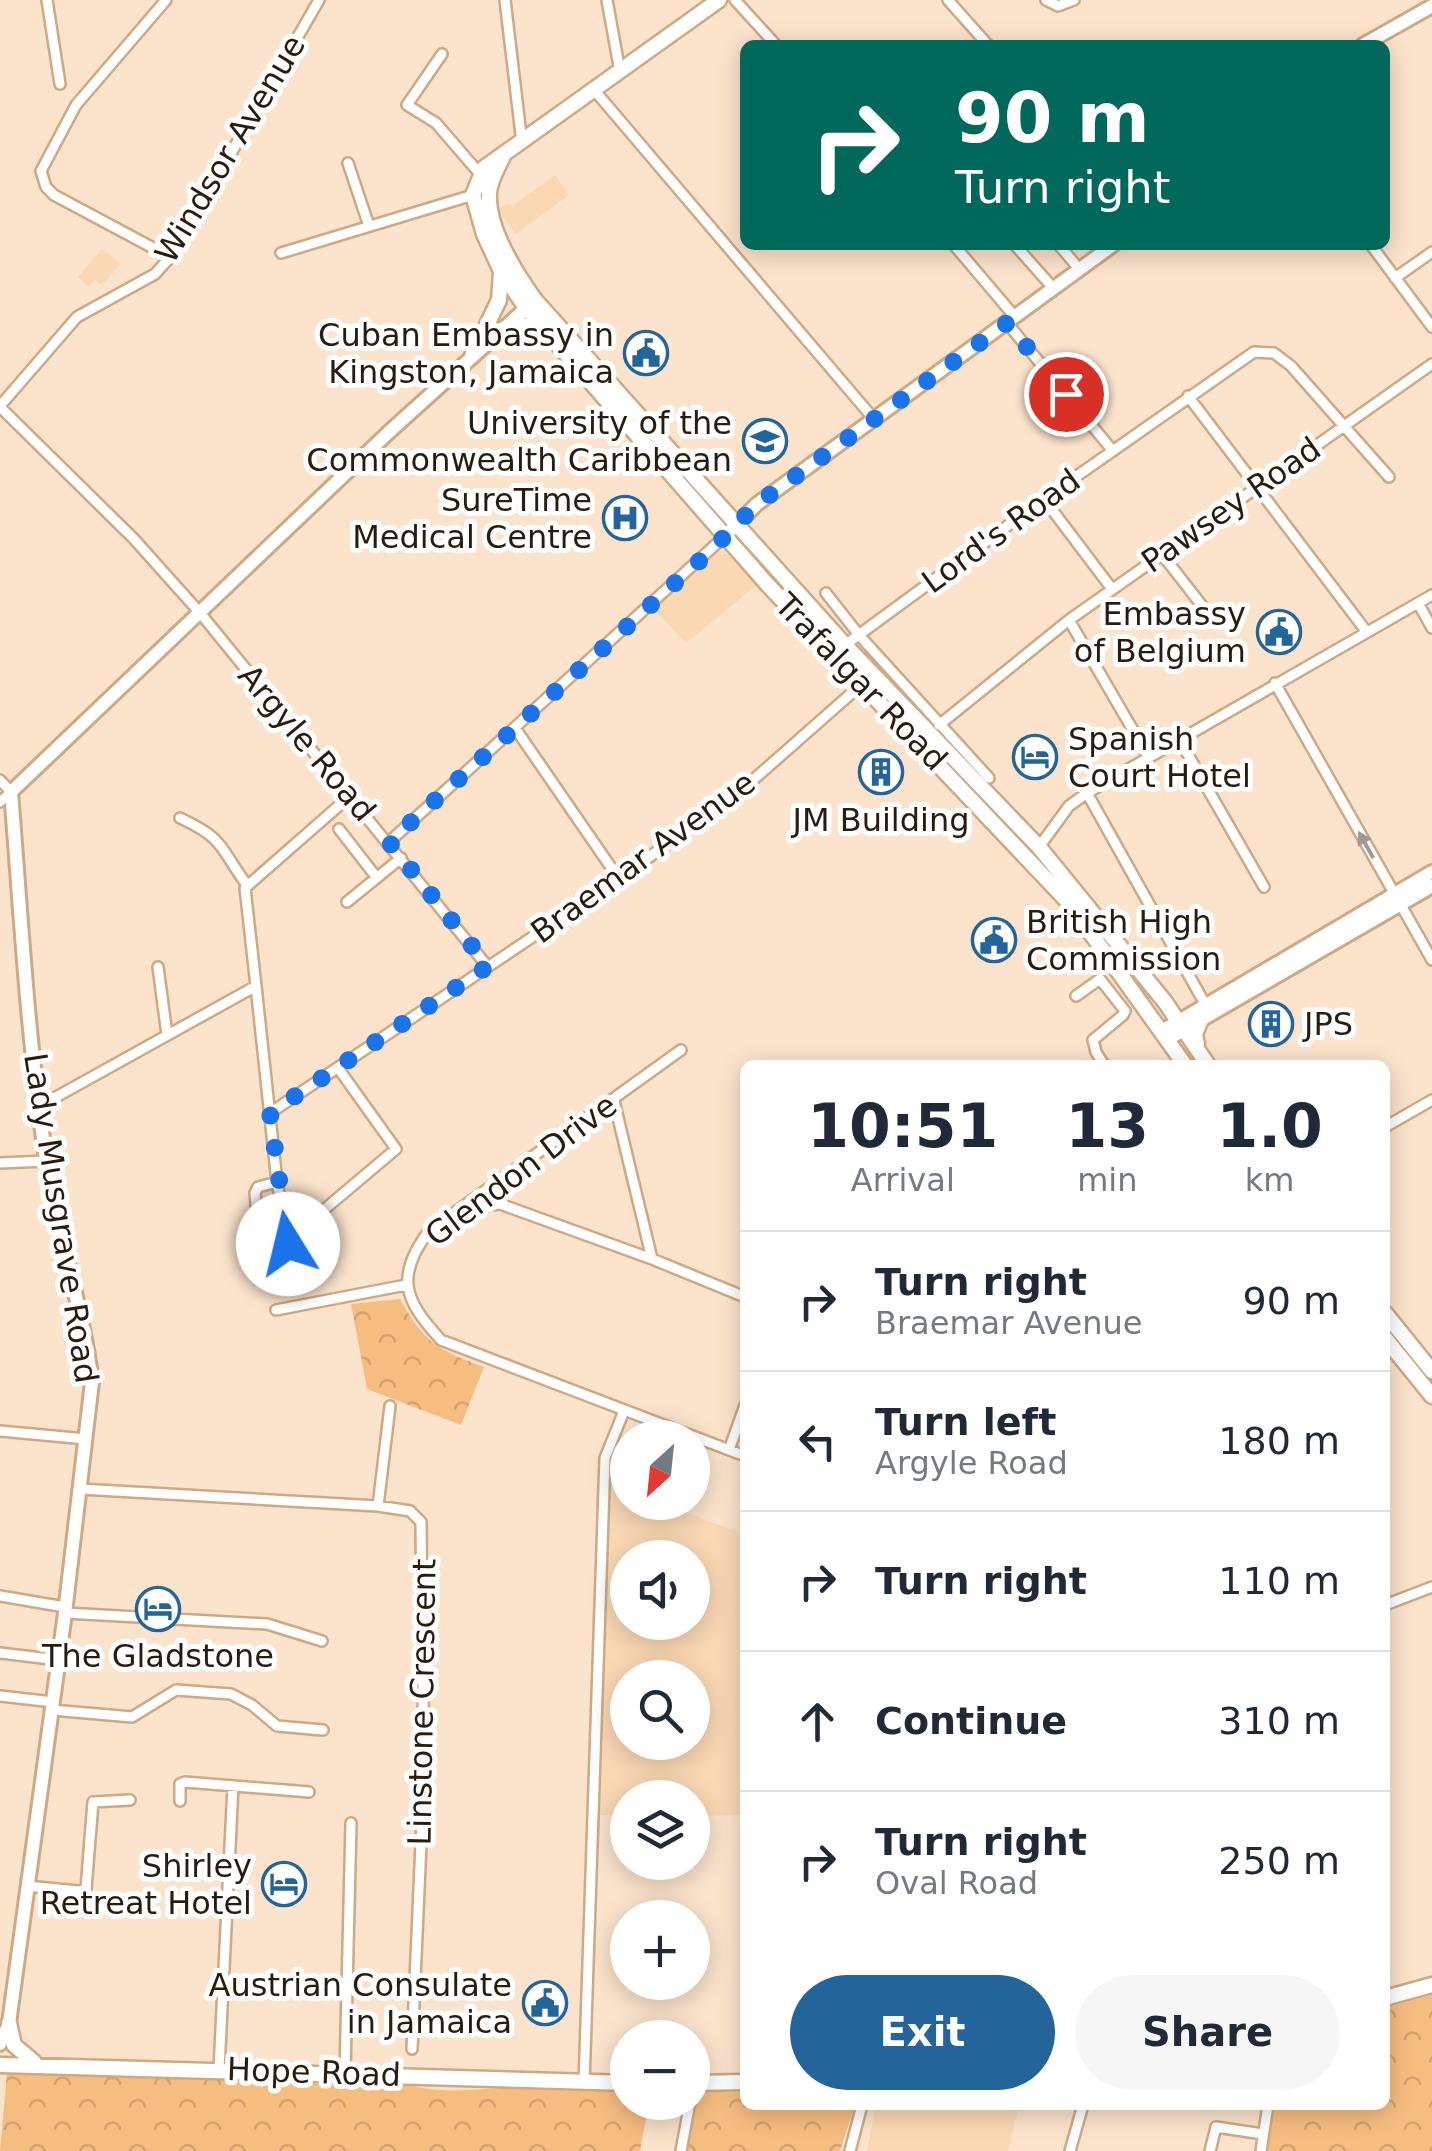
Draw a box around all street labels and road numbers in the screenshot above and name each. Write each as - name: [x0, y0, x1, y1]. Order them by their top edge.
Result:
- street label: Windsor Avenue: [147, 28, 313, 270]
- street label: Pawsey Road: [1134, 429, 1328, 581]
- street label: Lord's Road: [915, 461, 1087, 601]
- street label: Trafalgar Road: [766, 585, 955, 778]
- street label: Argyle Road: [230, 657, 384, 829]
- street label: Braemar Avenue: [524, 763, 762, 951]
- street label: Lady Musgrave Road: [16, 1050, 106, 1386]
- street label: Glendon Drive: [418, 1086, 624, 1254]
- street label: Linstone Crescent: [400, 1558, 444, 1846]
- street label: Hope Road: [226, 2050, 402, 2094]

